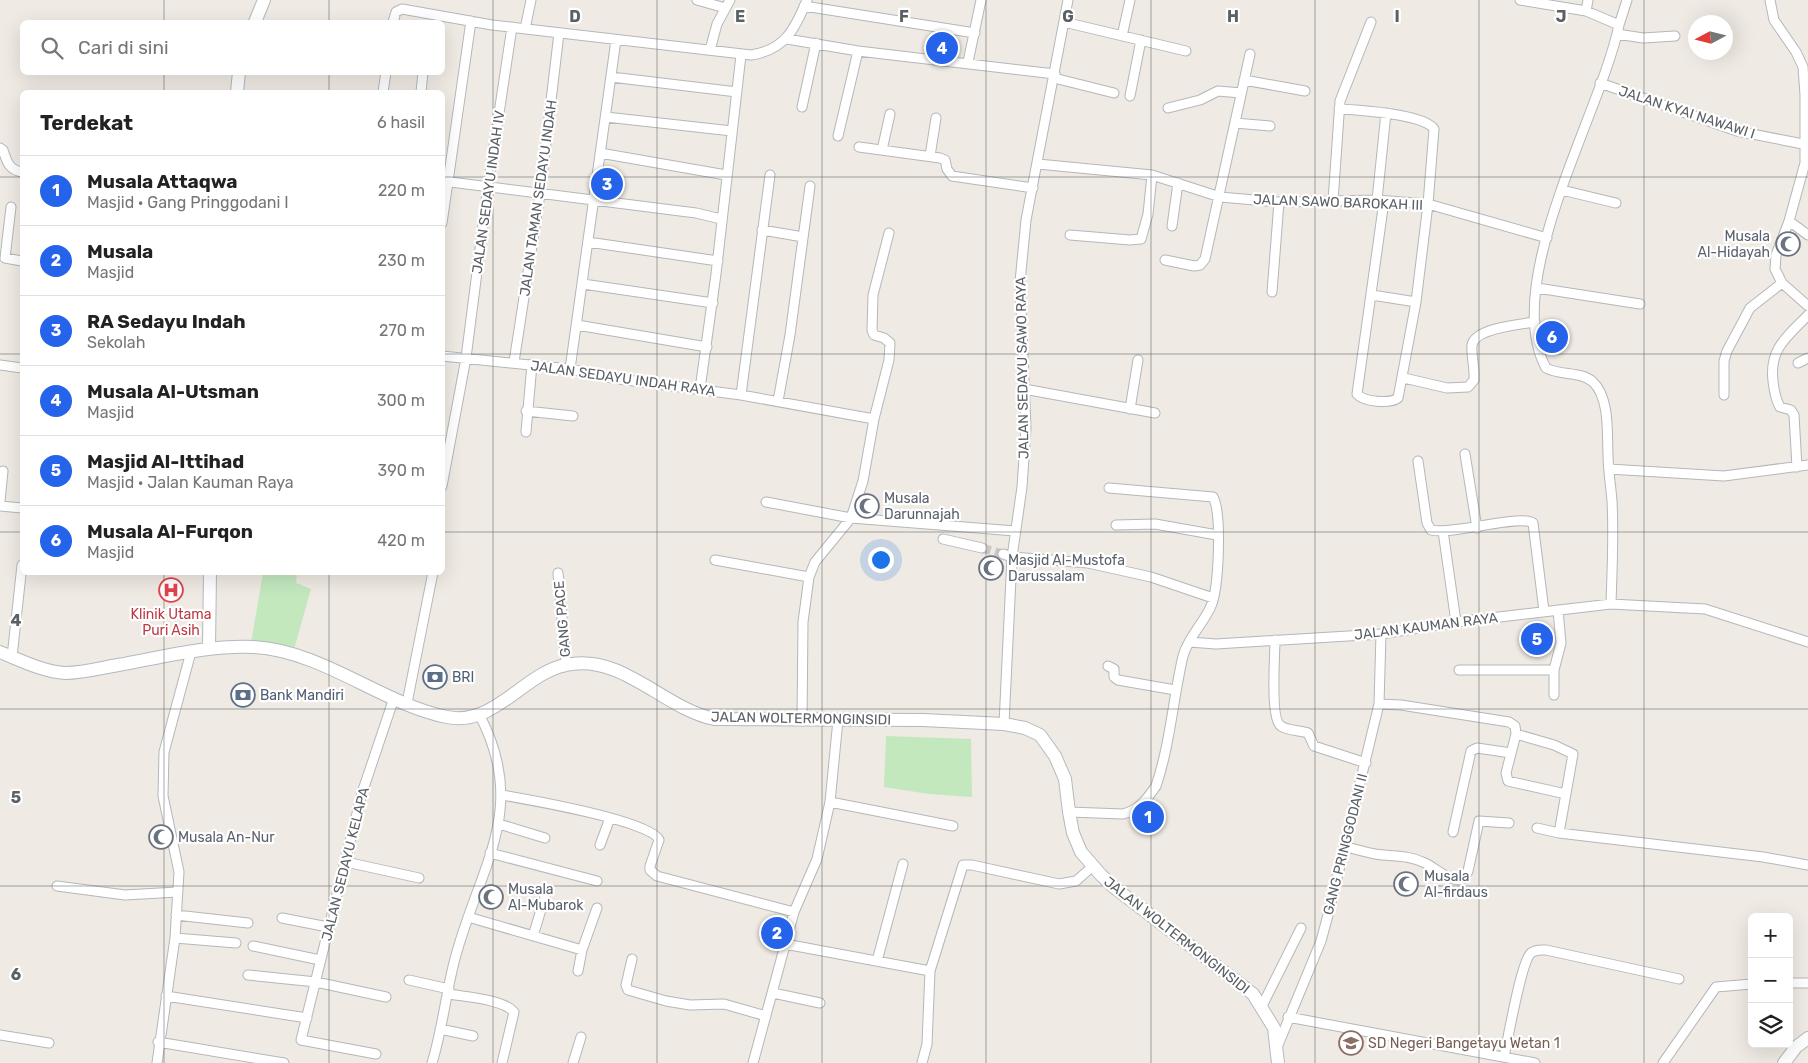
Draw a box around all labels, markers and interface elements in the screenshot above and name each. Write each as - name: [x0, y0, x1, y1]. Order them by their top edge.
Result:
- text: D: [569, 7, 581, 26]
- text: E: [735, 7, 745, 26]
- text: F: [899, 7, 909, 26]
- text: G: [1062, 7, 1074, 26]
- text: H: [1227, 7, 1239, 26]
- text: I: [1394, 7, 1400, 26]
- text: J: [1556, 7, 1566, 26]
- north arrow: [1688, 15, 1733, 60]
- search box: [20, 20, 445, 75]
- pin: 4: [926, 29, 958, 67]
- icon: search: [38, 34, 66, 62]
- text: Cari di sini: [78, 36, 169, 59]
- street label: JALAN KYAI NAWAWI I: [1616, 82, 1757, 143]
- street label: JALAN TAMAN SEDAYU INDAH: [516, 99, 561, 297]
- street label: JALAN SEDAYU INDAH IV: [469, 109, 508, 275]
- text: Terdekat: [40, 110, 133, 135]
- text: 6 hasil: [377, 113, 425, 132]
- pin: 3: [591, 165, 623, 203]
- text: Musala Attaqwa: [87, 170, 238, 193]
- text: 1: [52, 181, 60, 200]
- text: 220 m: [378, 181, 425, 200]
- street label: JALAN SAWO BAROKAH III: [1253, 191, 1423, 214]
- text: Masjid · Gang Pringgodani I: [87, 193, 289, 212]
- place label: Musala Al-Hidayah: [1698, 228, 1770, 261]
- mosque icon: Musala Al-Hidayah: [1775, 231, 1801, 257]
- text: Musala: [87, 240, 153, 263]
- text: 2: [51, 251, 61, 270]
- text: 230 m: [378, 251, 425, 270]
- text: Masjid: [87, 263, 134, 282]
- street label: JALAN SEDAYU SAWO RAYA: [1012, 276, 1033, 459]
- text: RA Sedayu Indah: [87, 310, 246, 333]
- pin: 6: [1536, 318, 1568, 356]
- text: 3: [51, 321, 61, 340]
- text: 270 m: [379, 321, 425, 340]
- text: Sekolah: [87, 333, 145, 352]
- street label: JALAN SEDAYU INDAH RAYA: [529, 357, 717, 400]
- text: Musala Al-Utsman: [87, 380, 259, 403]
- text: 4: [51, 391, 61, 410]
- text: 300 m: [377, 391, 425, 410]
- text: Masjid: [87, 403, 134, 422]
- text: Masjid Al-Ittihad: [87, 450, 244, 473]
- text: 5: [51, 461, 61, 480]
- text: 390 m: [378, 461, 425, 480]
- text: Masjid · Jalan Kauman Raya: [87, 473, 294, 492]
- place label: Musala Darunnajah: [884, 490, 960, 523]
- mosque icon: Musala Darunnajah: [854, 493, 880, 519]
- text: Musala Al-Furqon: [87, 520, 253, 543]
- text: 6: [51, 531, 61, 550]
- text: 420 m: [377, 531, 425, 550]
- text: Masjid: [87, 543, 134, 562]
- your location: [868, 547, 894, 573]
- place label: Masjid Al-Mustofa Darussalam: [1008, 552, 1125, 585]
- mosque icon: Masjid Al-Mustofa Darussalam: [978, 555, 1004, 581]
- hospital icon: Klinik Utama Puri Asih: [158, 577, 184, 603]
- street label: GANG PACE: [551, 580, 574, 658]
- place label: Klinik Utama Puri Asih: [131, 606, 211, 639]
- street label: JALAN KAUMAN RAYA: [1353, 609, 1499, 644]
- text: 4: [11, 611, 22, 630]
- pin: 5: [1521, 620, 1553, 658]
- bank icon: BRI: [422, 664, 448, 690]
- place label: BRI: [452, 669, 474, 686]
- bank icon: Bank Mandiri: [230, 682, 256, 708]
- place label: Bank Mandiri: [260, 687, 344, 704]
- street label: JALAN WOLTERMONGINSIDI: [711, 708, 891, 729]
- street label: GANG PRINGGODANI II: [1320, 772, 1371, 917]
- street label: JALAN SEDAYU KELAPA: [318, 785, 373, 943]
- text: 5: [11, 788, 21, 807]
- pin: 1: [1132, 798, 1164, 836]
- mosque icon: Musala An-Nur: [148, 824, 174, 850]
- place label: Musala An-Nur: [178, 829, 275, 846]
- place label: Musala Al-firdaus: [1424, 868, 1488, 901]
- mosque icon: Musala Al-firdaus: [1393, 871, 1419, 897]
- street label: JALAN WOLTERMONGINSIDI: [1100, 873, 1253, 998]
- place label: Musala Al-Mubarok: [508, 881, 584, 914]
- mosque icon: Musala Al-Mubarok: [478, 884, 504, 910]
- map controls: [1748, 913, 1793, 1048]
- button: +: [1748, 913, 1793, 958]
- pin: 2: [761, 914, 793, 952]
- button: −: [1748, 958, 1793, 1003]
- text: 6: [11, 965, 21, 984]
- button: layers: [1748, 1003, 1793, 1048]
- school or university icon: SD Negeri Bangetayu Wetan 1: [1338, 1030, 1364, 1056]
- place label: SD Negeri Bangetayu Wetan 1: [1368, 1035, 1560, 1052]

